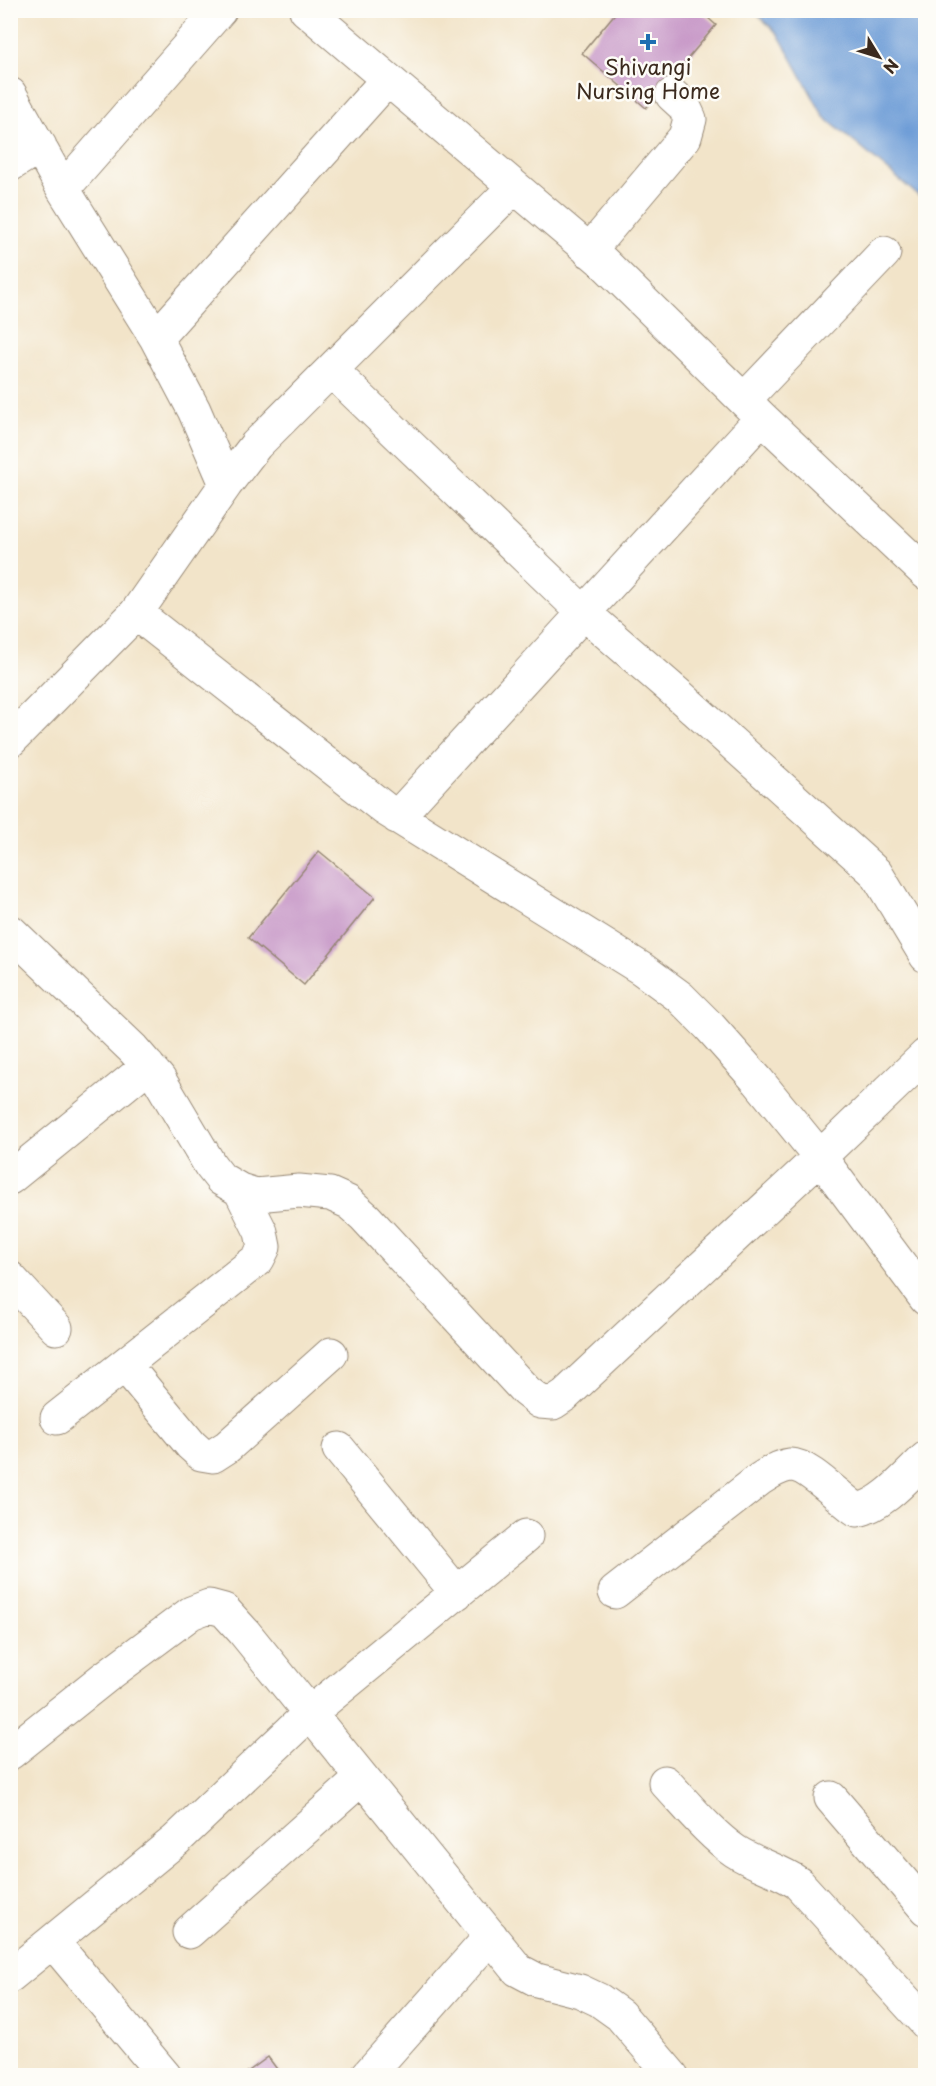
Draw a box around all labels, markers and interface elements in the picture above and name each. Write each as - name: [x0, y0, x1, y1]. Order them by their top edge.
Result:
- north arrow: [849, 27, 909, 87]
- marker: Shivangi Nursing Home: [639, 33, 657, 51]
- place label: Shivangi Nursing Home: [576, 50, 720, 106]
- text: N: [878, 54, 905, 79]

